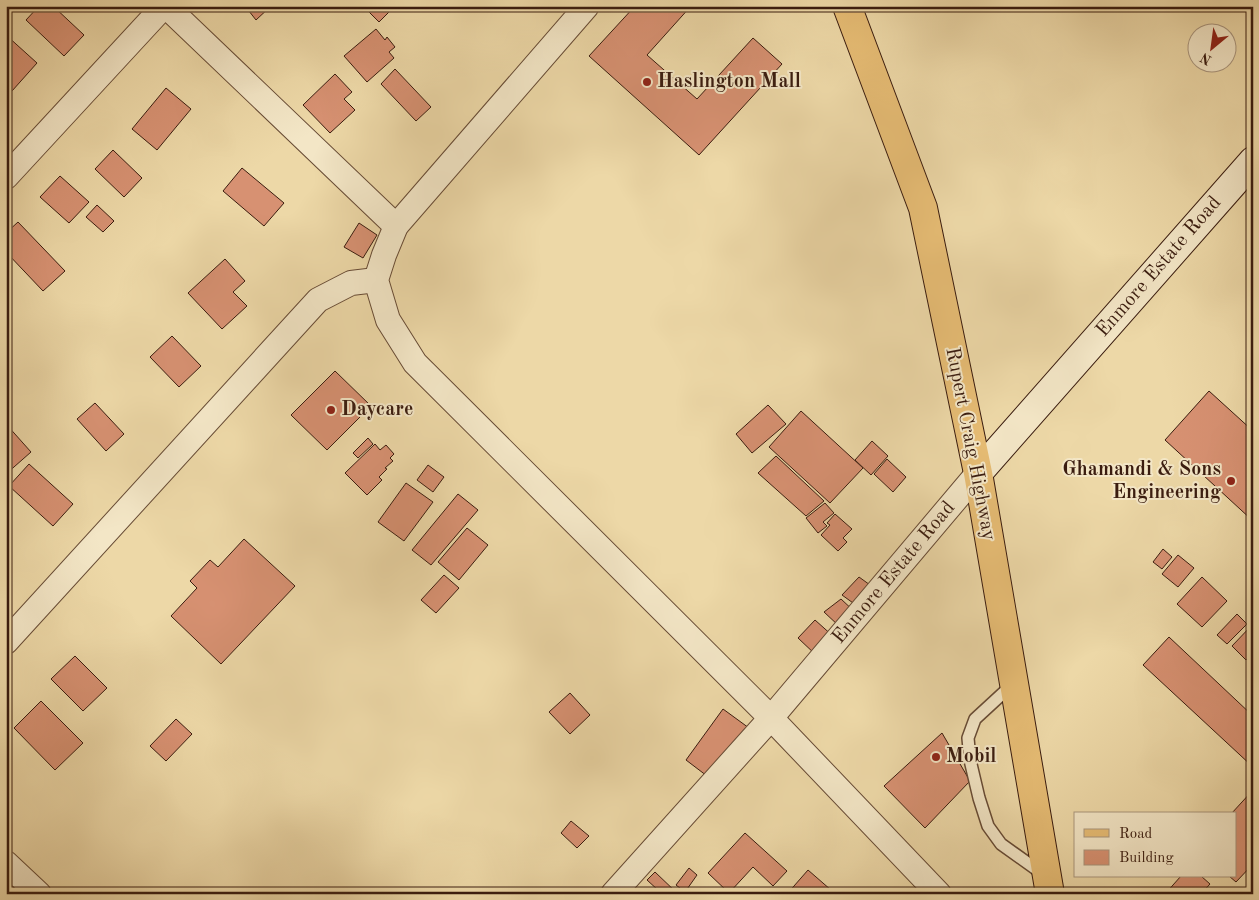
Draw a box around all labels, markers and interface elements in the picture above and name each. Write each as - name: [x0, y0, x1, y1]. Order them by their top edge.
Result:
- north arrow: [1186, 22, 1236, 72]
- text: N: [1198, 50, 1214, 67]
- place label: Haslington Mall: [657, 72, 801, 92]
- marker: Haslington Mall: [641, 76, 653, 88]
- street label: Enmore Estate Road: [1093, 193, 1225, 341]
- street label: Rupert Craig Highway: [941, 346, 999, 543]
- place label: Daycare: [341, 400, 413, 420]
- marker: Daycare: [325, 404, 337, 416]
- place label: Ghamandi & Sons Engineering: [1062, 460, 1221, 503]
- marker: Ghamandi & Sons Engineering: [1225, 475, 1237, 487]
- street label: Enmore Estate Road: [829, 498, 959, 648]
- place label: Mobil: [946, 747, 997, 767]
- marker: Mobil: [930, 751, 942, 763]
- legend: [1074, 812, 1236, 878]
- text: Road: [1119, 827, 1153, 842]
- text: Building: [1119, 851, 1174, 866]

